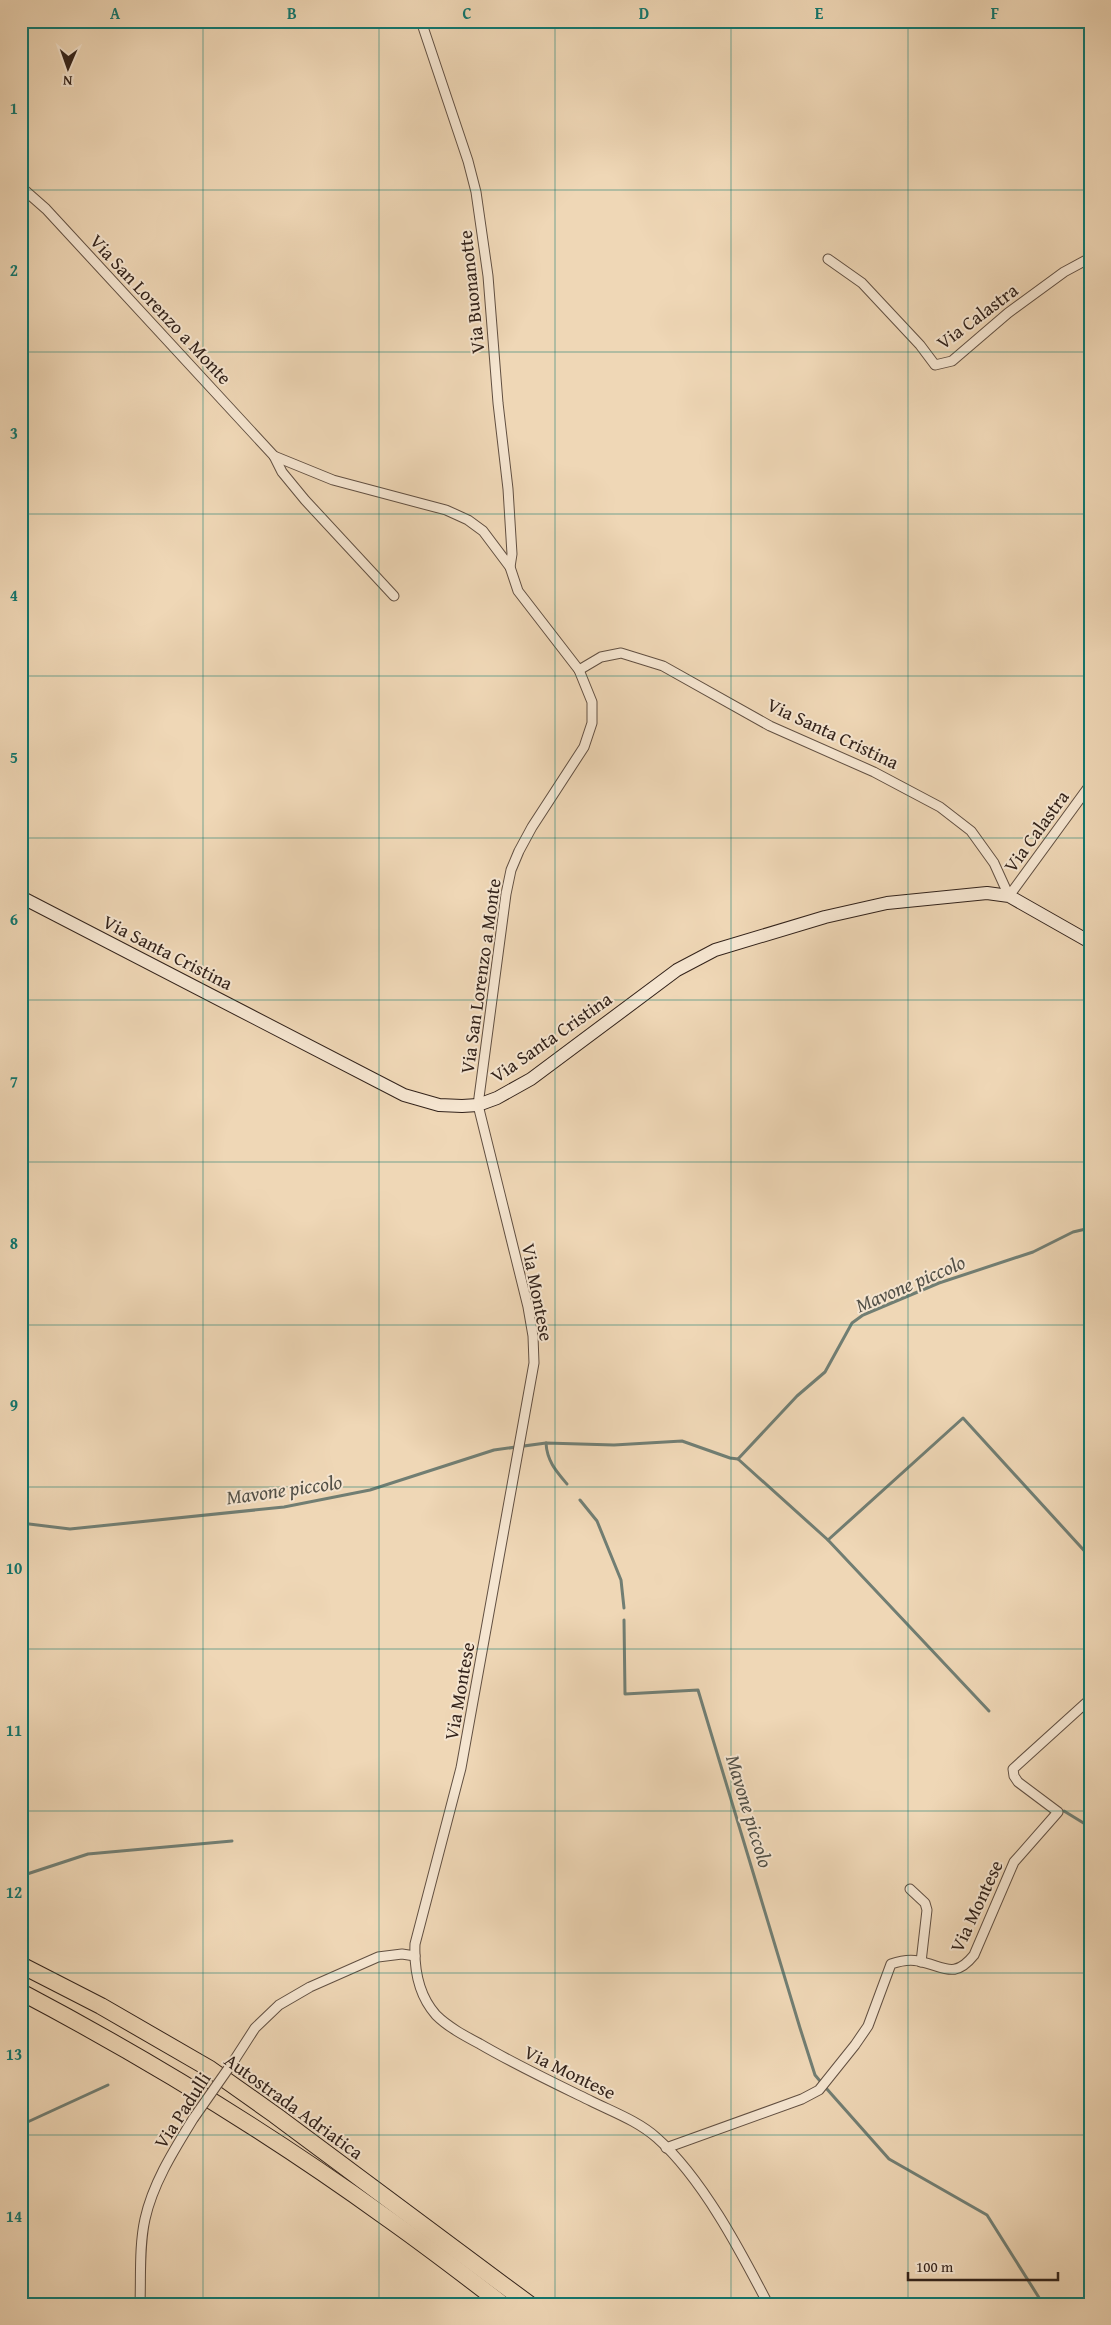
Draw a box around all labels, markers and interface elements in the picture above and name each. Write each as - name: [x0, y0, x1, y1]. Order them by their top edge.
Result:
- text: A: [110, 1, 121, 25]
- text: B: [287, 1, 297, 25]
- text: C: [462, 1, 472, 25]
- text: D: [639, 1, 649, 25]
- text: E: [815, 1, 824, 25]
- text: F: [991, 1, 999, 25]
- north arrow: [42, 42, 92, 92]
- text: N: [62, 71, 73, 91]
- text: 1: [10, 96, 18, 120]
- street label: Via San Lorenzo a Monte: [84, 227, 238, 391]
- street label: Via Buonanotte: [451, 229, 491, 355]
- text: 2: [10, 258, 18, 282]
- street label: Via Calastra: [930, 276, 1024, 356]
- text: 3: [10, 421, 18, 445]
- text: 4: [10, 583, 18, 607]
- street label: Via Santa Cristina: [763, 690, 903, 776]
- text: 5: [10, 745, 18, 769]
- street label: Via Calastra: [997, 784, 1075, 878]
- street label: Via San Lorenzo a Monte: [452, 876, 508, 1076]
- text: 6: [10, 907, 18, 931]
- street label: Via Santa Cristina: [98, 907, 238, 997]
- street label: Via Santa Cristina: [485, 985, 617, 1089]
- text: 7: [10, 1069, 18, 1093]
- text: 8: [10, 1231, 18, 1255]
- street label: Via Montese: [515, 1241, 561, 1343]
- water label: Mavone piccolo: [851, 1247, 970, 1319]
- text: 9: [10, 1393, 18, 1417]
- water label: Mavone piccolo: [224, 1466, 344, 1511]
- text: 10: [6, 1556, 22, 1580]
- street label: Via Montese: [437, 1640, 481, 1742]
- text: 11: [6, 1718, 22, 1742]
- water label: Mavone piccolo: [719, 1751, 781, 1871]
- street label: Via Montese: [942, 1855, 1010, 1957]
- text: 12: [6, 1880, 22, 1904]
- street label: Via Montese: [519, 2038, 621, 2106]
- text: 13: [6, 2042, 22, 2066]
- street label: Autostrada Adriatica: [219, 2046, 369, 2166]
- street label: Via Padulli: [147, 2066, 217, 2154]
- text: 14: [6, 2204, 22, 2228]
- scale bar: [908, 2250, 1058, 2282]
- text: 100 m: [916, 2256, 954, 2277]

